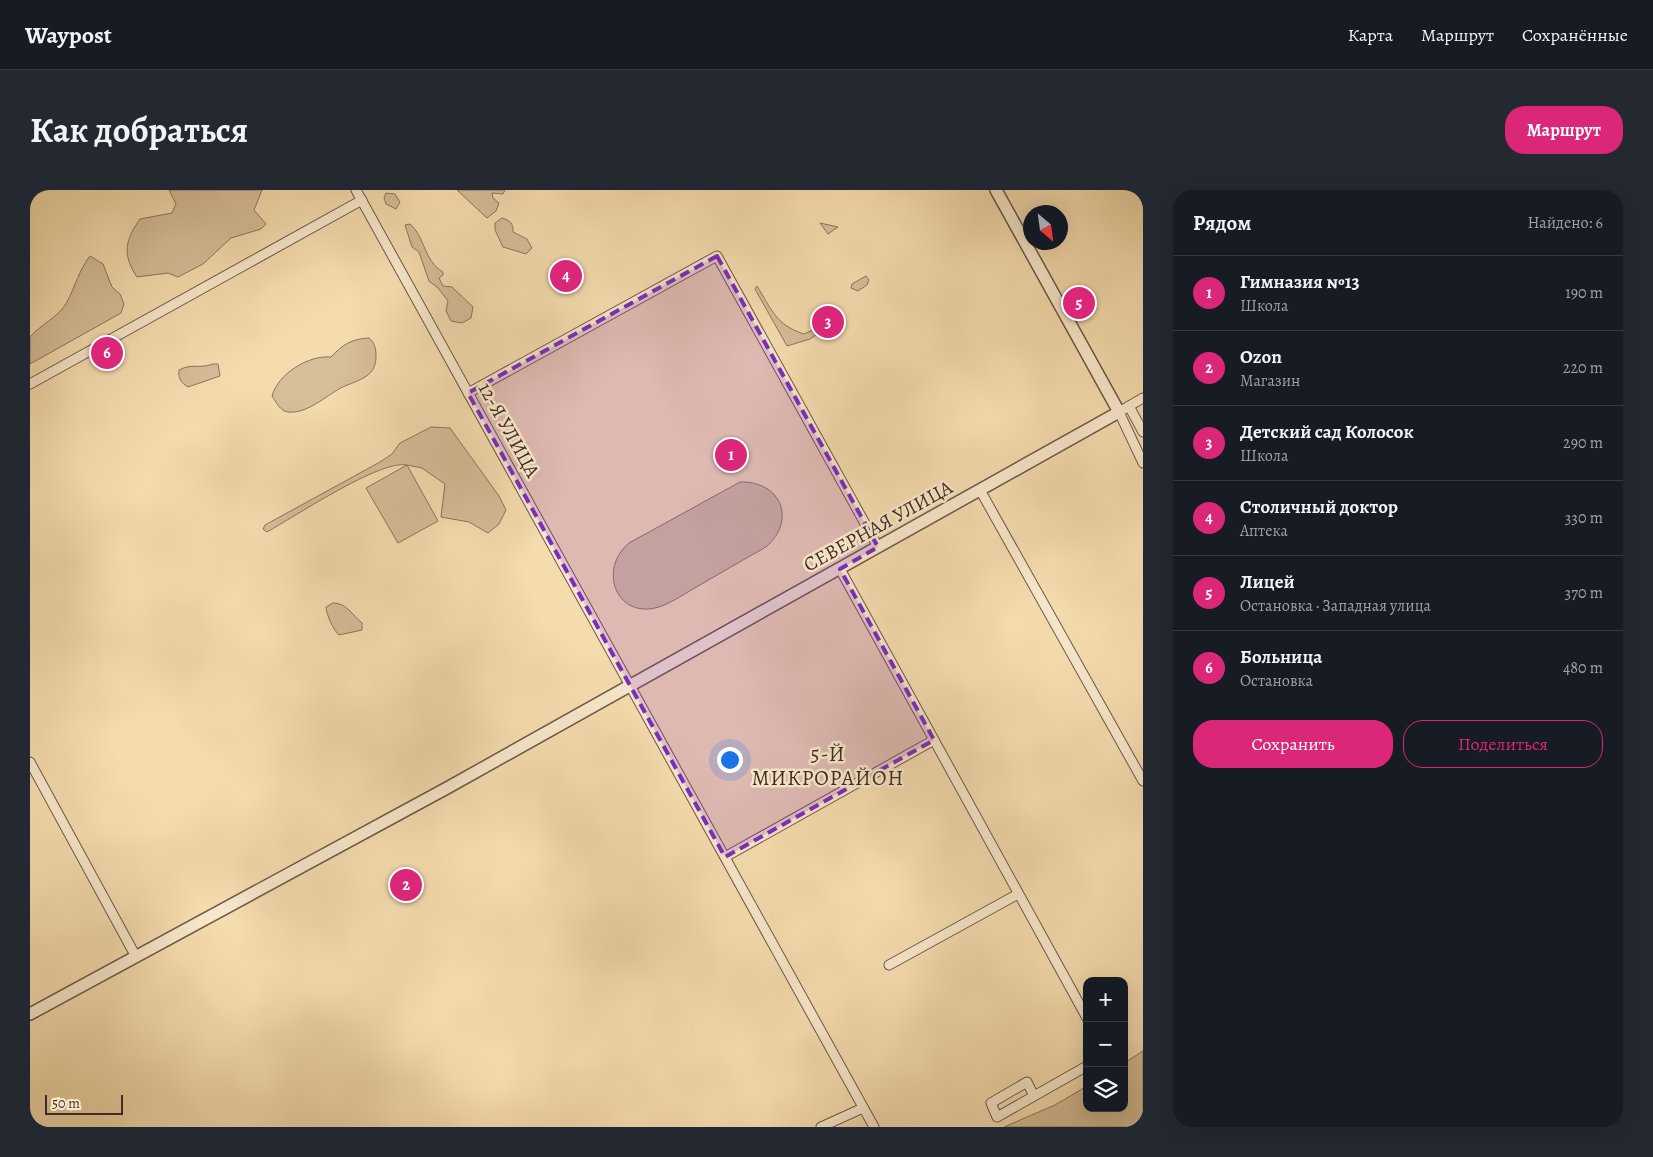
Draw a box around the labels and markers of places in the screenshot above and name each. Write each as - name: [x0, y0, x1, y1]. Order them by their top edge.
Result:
- pin: 4: [550, 257, 582, 295]
- pin: 5: [1063, 284, 1095, 322]
- pin: 3: [812, 303, 844, 341]
- pin: 6: [91, 334, 123, 372]
- pin: 1: [715, 436, 747, 474]
- pin: 2: [390, 866, 422, 904]

